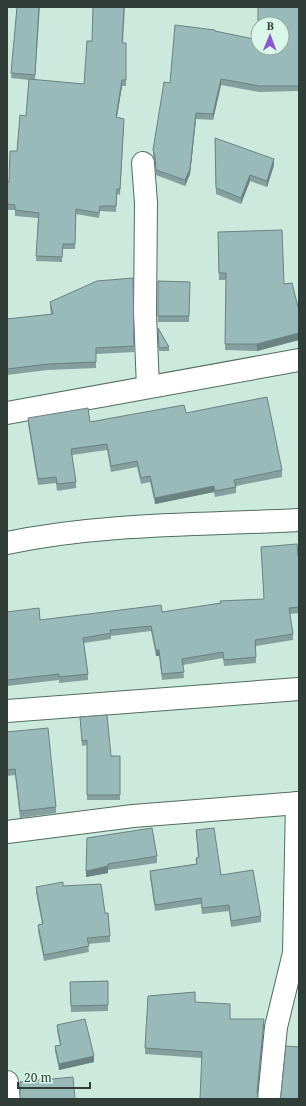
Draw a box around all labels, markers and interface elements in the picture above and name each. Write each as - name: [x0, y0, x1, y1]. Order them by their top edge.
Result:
- north arrow: [250, 16, 290, 56]
- text: B: [266, 18, 274, 33]
- scale bar: [18, 1064, 90, 1090]
- text: 20 m: [24, 1069, 52, 1086]

